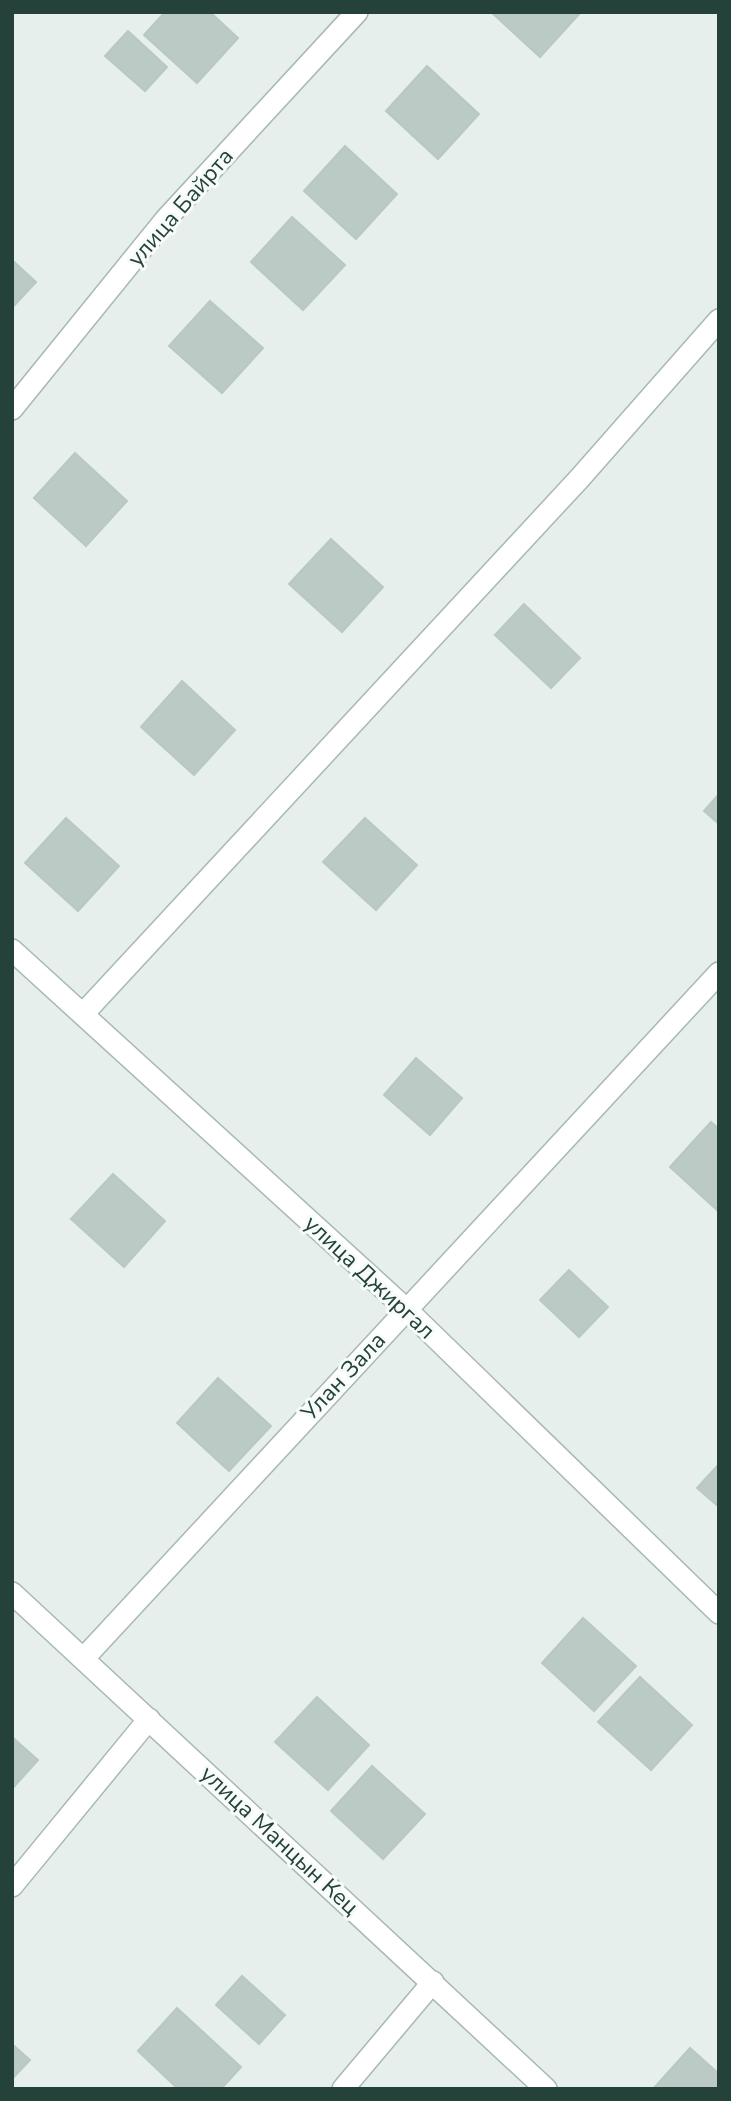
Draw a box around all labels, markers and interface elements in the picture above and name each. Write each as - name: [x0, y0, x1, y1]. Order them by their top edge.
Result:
- street label: улица Байрта: [120, 142, 240, 273]
- street label: улица Джиргал: [297, 1209, 442, 1346]
- street label: Улан Зала: [294, 1325, 392, 1428]
- street label: улица Манцын Кец: [194, 1759, 366, 1922]

